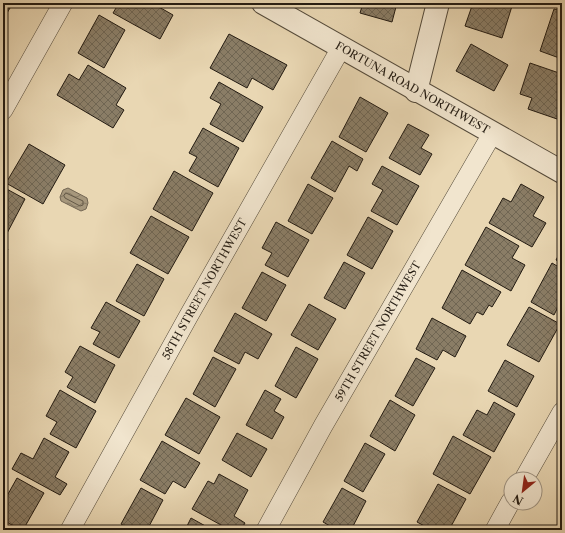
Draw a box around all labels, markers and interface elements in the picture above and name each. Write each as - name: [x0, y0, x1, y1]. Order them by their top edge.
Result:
- street label: FORTUNA ROAD NORTHWEST: [333, 38, 493, 137]
- street label: 58TH STREET NORTHWEST: [159, 215, 250, 362]
- street label: 59TH STREET NORTHWEST: [332, 258, 424, 404]
- north arrow: [503, 471, 543, 511]
- text: N: [510, 491, 526, 508]

